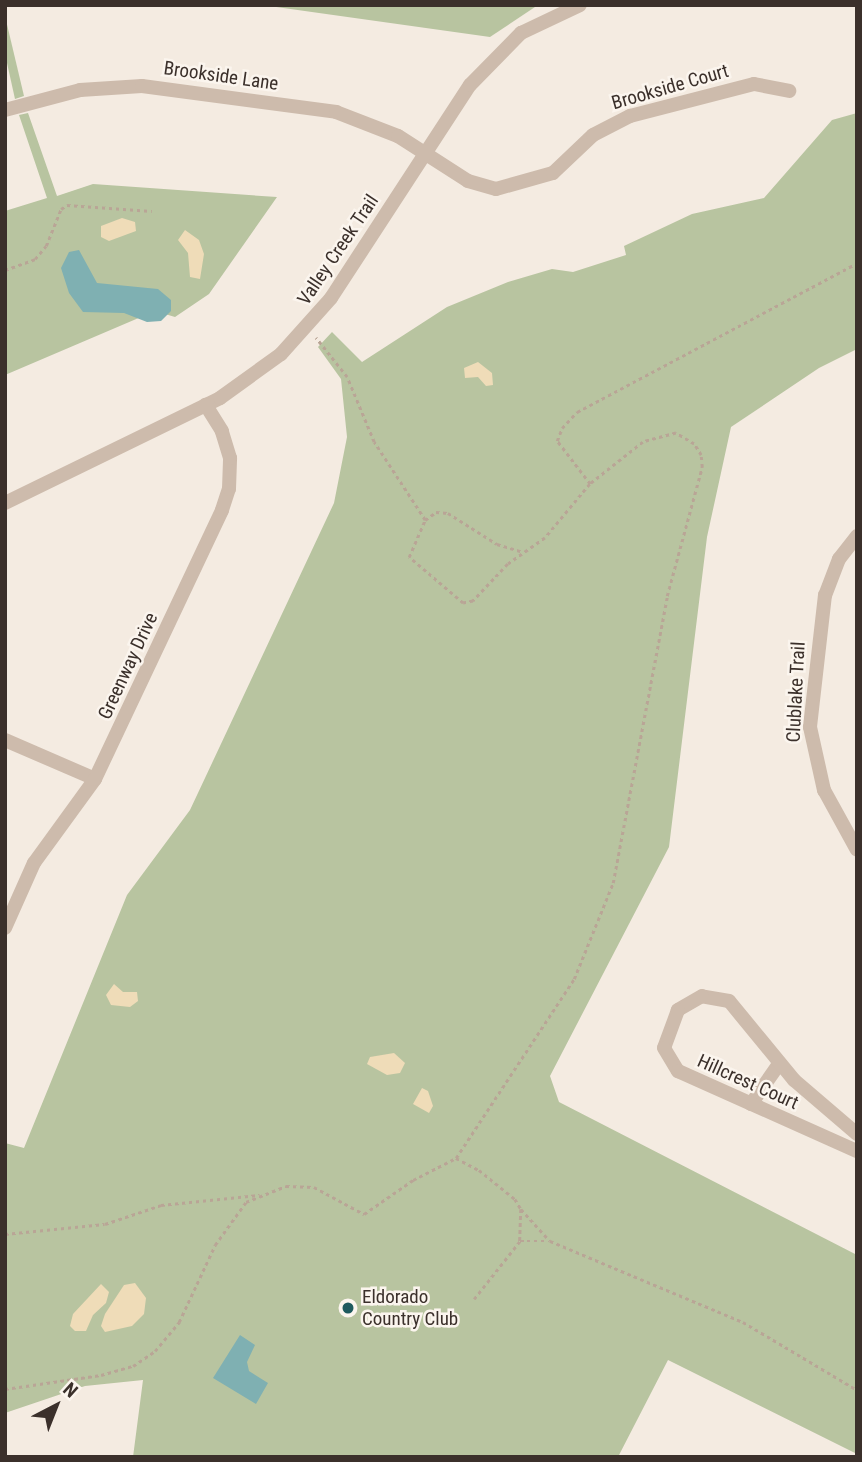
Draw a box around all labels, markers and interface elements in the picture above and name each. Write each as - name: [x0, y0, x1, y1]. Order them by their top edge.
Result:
- street label: Brookside Lane: [162, 57, 280, 95]
- street label: Brookside Court: [609, 59, 731, 115]
- street label: Valley Creek Trail: [293, 190, 383, 310]
- street label: Greenway Drive: [93, 609, 163, 723]
- street label: Clublake Trail: [782, 641, 810, 743]
- street label: Hillcrest Court: [694, 1050, 802, 1114]
- place label: Eldorado Country Club: [362, 1286, 458, 1330]
- marker: Eldorado Country Club: [340, 1300, 356, 1316]
- north arrow: [21, 1371, 91, 1441]
- text: N: [58, 1378, 82, 1402]

